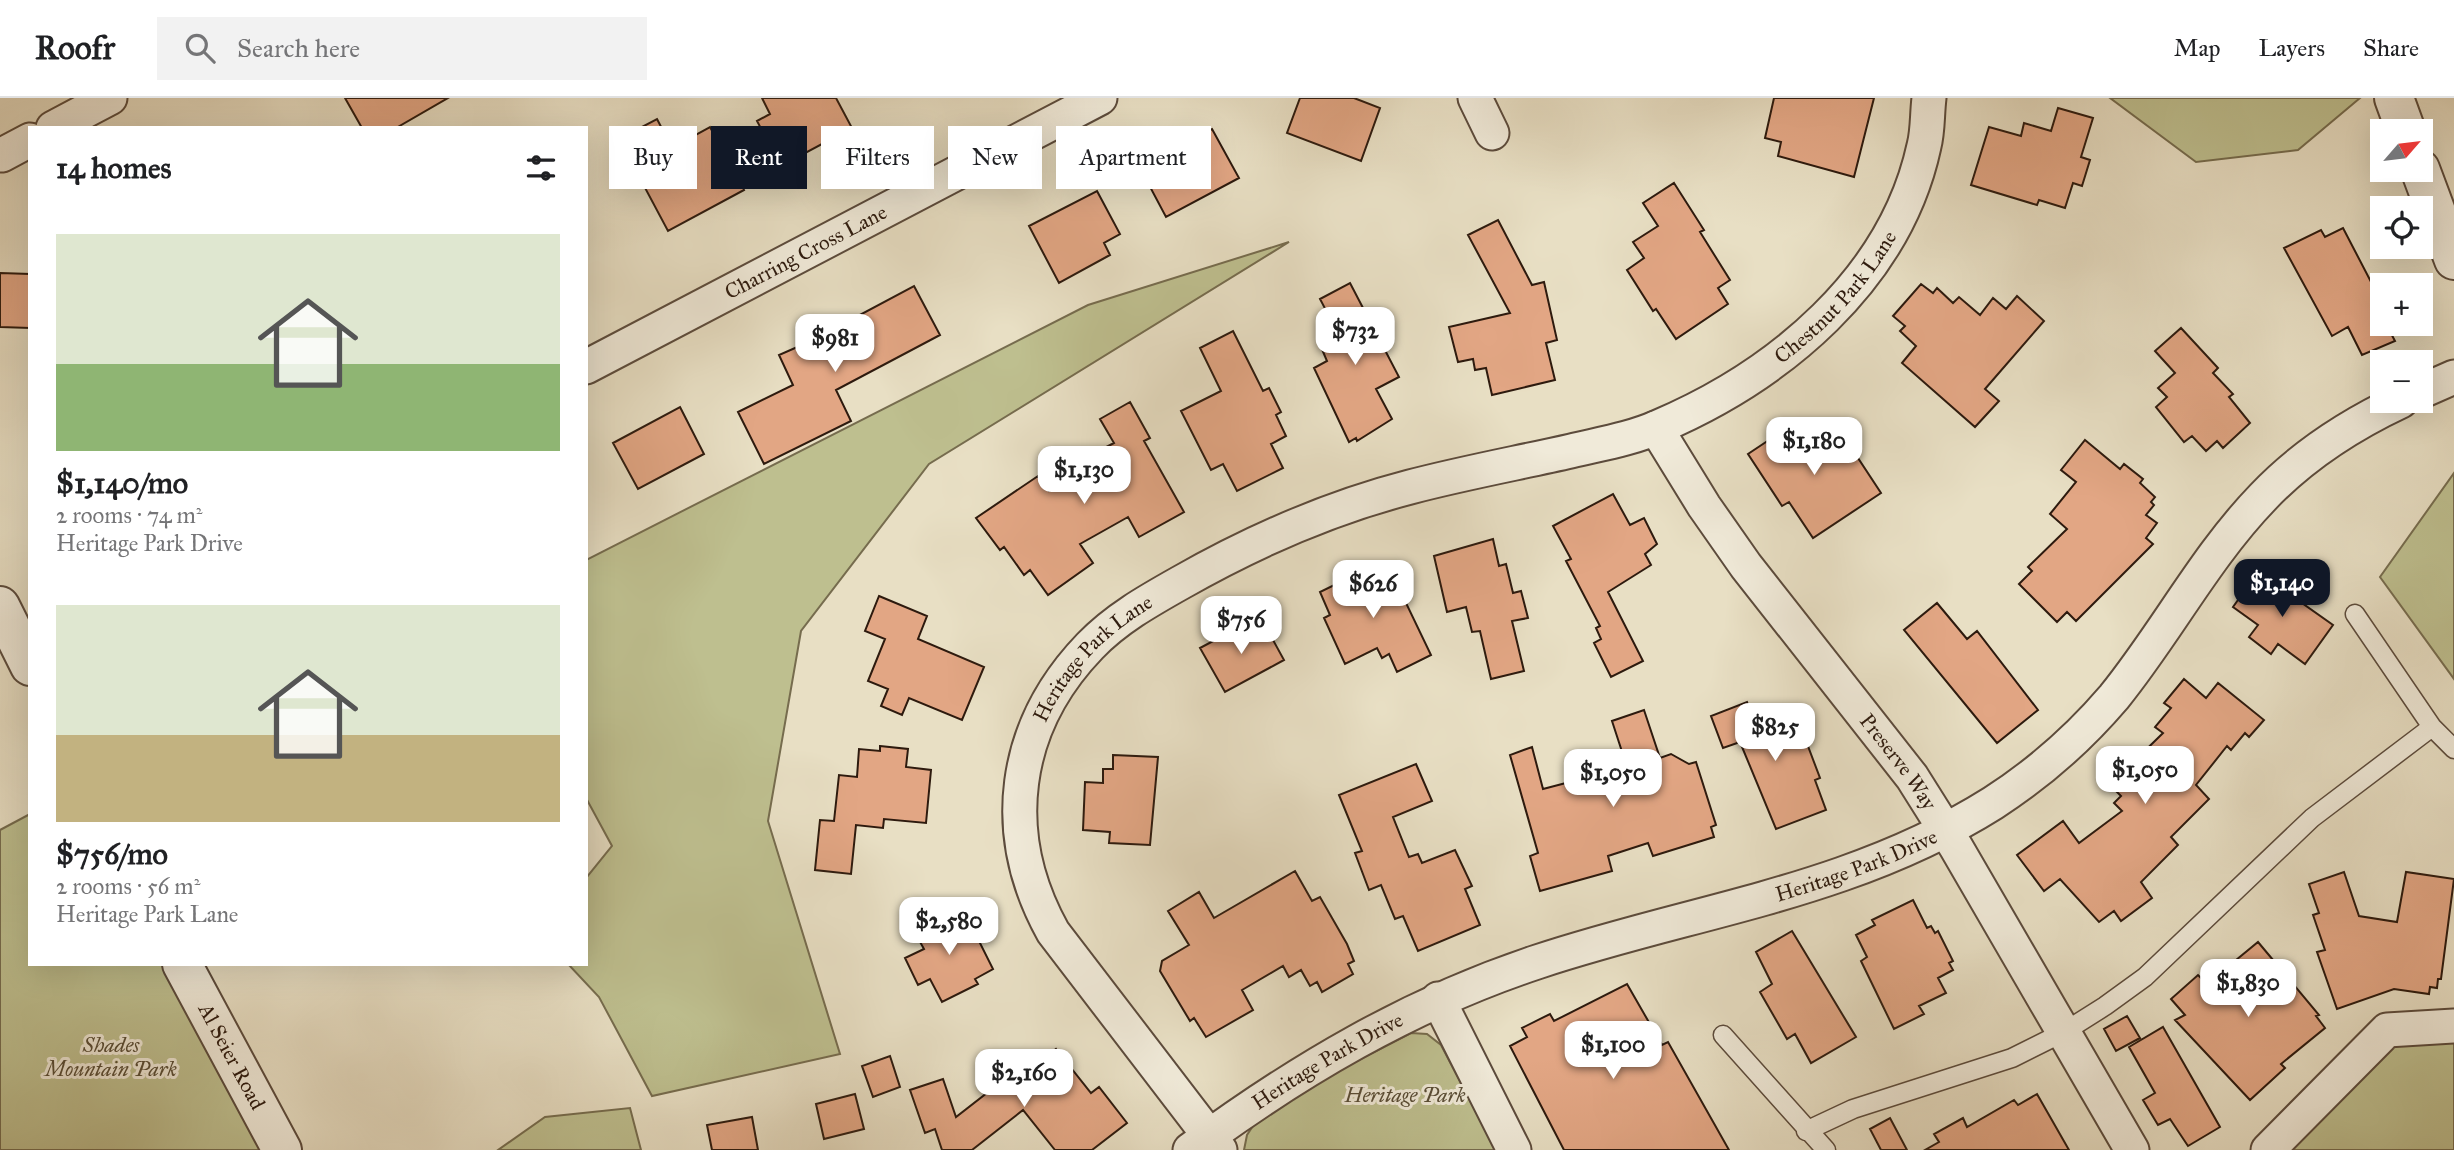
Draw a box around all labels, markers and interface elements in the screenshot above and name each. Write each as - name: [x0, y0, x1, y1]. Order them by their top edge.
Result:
- search box: [157, 17, 647, 80]
- text: Roofr: [35, 28, 115, 68]
- icon: search: [181, 29, 219, 67]
- text: Search here: [237, 32, 360, 64]
- text: Map: [2174, 33, 2221, 63]
- text: Layers: [2259, 33, 2325, 63]
- text: Share: [2363, 33, 2419, 63]
- north arrow: [2370, 119, 2432, 182]
- map controls: [2370, 119, 2433, 413]
- chip: Buy: [609, 126, 697, 189]
- chip: Rent: [711, 126, 807, 189]
- chip: Filters: [821, 126, 934, 189]
- chip: New: [948, 126, 1042, 189]
- chip: Apartment: [1056, 126, 1211, 189]
- icon: filters: [522, 149, 560, 187]
- text: 14 homes: [56, 150, 171, 186]
- button: locate: [2370, 196, 2433, 259]
- street label: Charring Cross Lane: [720, 199, 891, 305]
- street label: Chestnut Park Lane: [1769, 226, 1902, 369]
- button: +: [2370, 273, 2433, 336]
- icon: home: [245, 280, 371, 406]
- pin: $732: [1314, 308, 1396, 367]
- pin: $981: [794, 314, 876, 374]
- text: $732: [1332, 316, 1378, 344]
- text: $981: [811, 323, 859, 351]
- button: −: [2370, 350, 2433, 413]
- pin: $1,180: [1757, 418, 1871, 477]
- text: $1,180: [1782, 426, 1846, 454]
- pin: $1,130: [1027, 446, 1141, 506]
- text: $1,130: [1054, 455, 1114, 483]
- text: $1,140/mo: [56, 465, 188, 501]
- text: 2 rooms · 74 m²: [56, 501, 202, 529]
- text: Heritage Park Drive: [56, 529, 243, 557]
- pin: $626: [1332, 560, 1414, 620]
- pin: $1,140: [2225, 560, 2339, 619]
- text: $1,140: [2250, 568, 2314, 596]
- text: $626: [1349, 569, 1397, 597]
- street label: Heritage Park Lane: [1027, 589, 1157, 726]
- pin: $756: [1200, 596, 1282, 656]
- text: $756: [1217, 605, 1265, 633]
- icon: home: [245, 651, 371, 777]
- pin: $825: [1734, 704, 1816, 763]
- street label: Preserve Way: [1854, 708, 1943, 816]
- text: $825: [1751, 712, 1799, 740]
- pin: $1,050: [2088, 746, 2202, 806]
- pin: $1,050: [1556, 750, 1670, 809]
- text: $1,050: [2112, 755, 2178, 783]
- text: $1,050: [1580, 758, 1646, 786]
- street label: Heritage Park Drive: [1772, 823, 1942, 907]
- text: $756/mo: [56, 836, 168, 872]
- text: 2 rooms · 56 m²: [56, 872, 200, 900]
- pin: $2,580: [892, 898, 1006, 957]
- text: Heritage Park Lane: [56, 900, 238, 928]
- text: $2,580: [915, 906, 983, 934]
- pin: $1,830: [2191, 960, 2305, 1019]
- text: $1,830: [2216, 968, 2280, 996]
- street label: Al Seier Road: [192, 998, 271, 1114]
- street label: Heritage Park Drive: [1248, 1007, 1408, 1117]
- pin: $1,100: [1556, 1021, 1670, 1081]
- text: $1,100: [1581, 1030, 1645, 1058]
- park label: Shades Mountain Park: [43, 1032, 178, 1082]
- pin: $2,160: [967, 1049, 1081, 1109]
- text: $2,160: [991, 1058, 1057, 1086]
- park label: Heritage Park: [1344, 1082, 1466, 1108]

